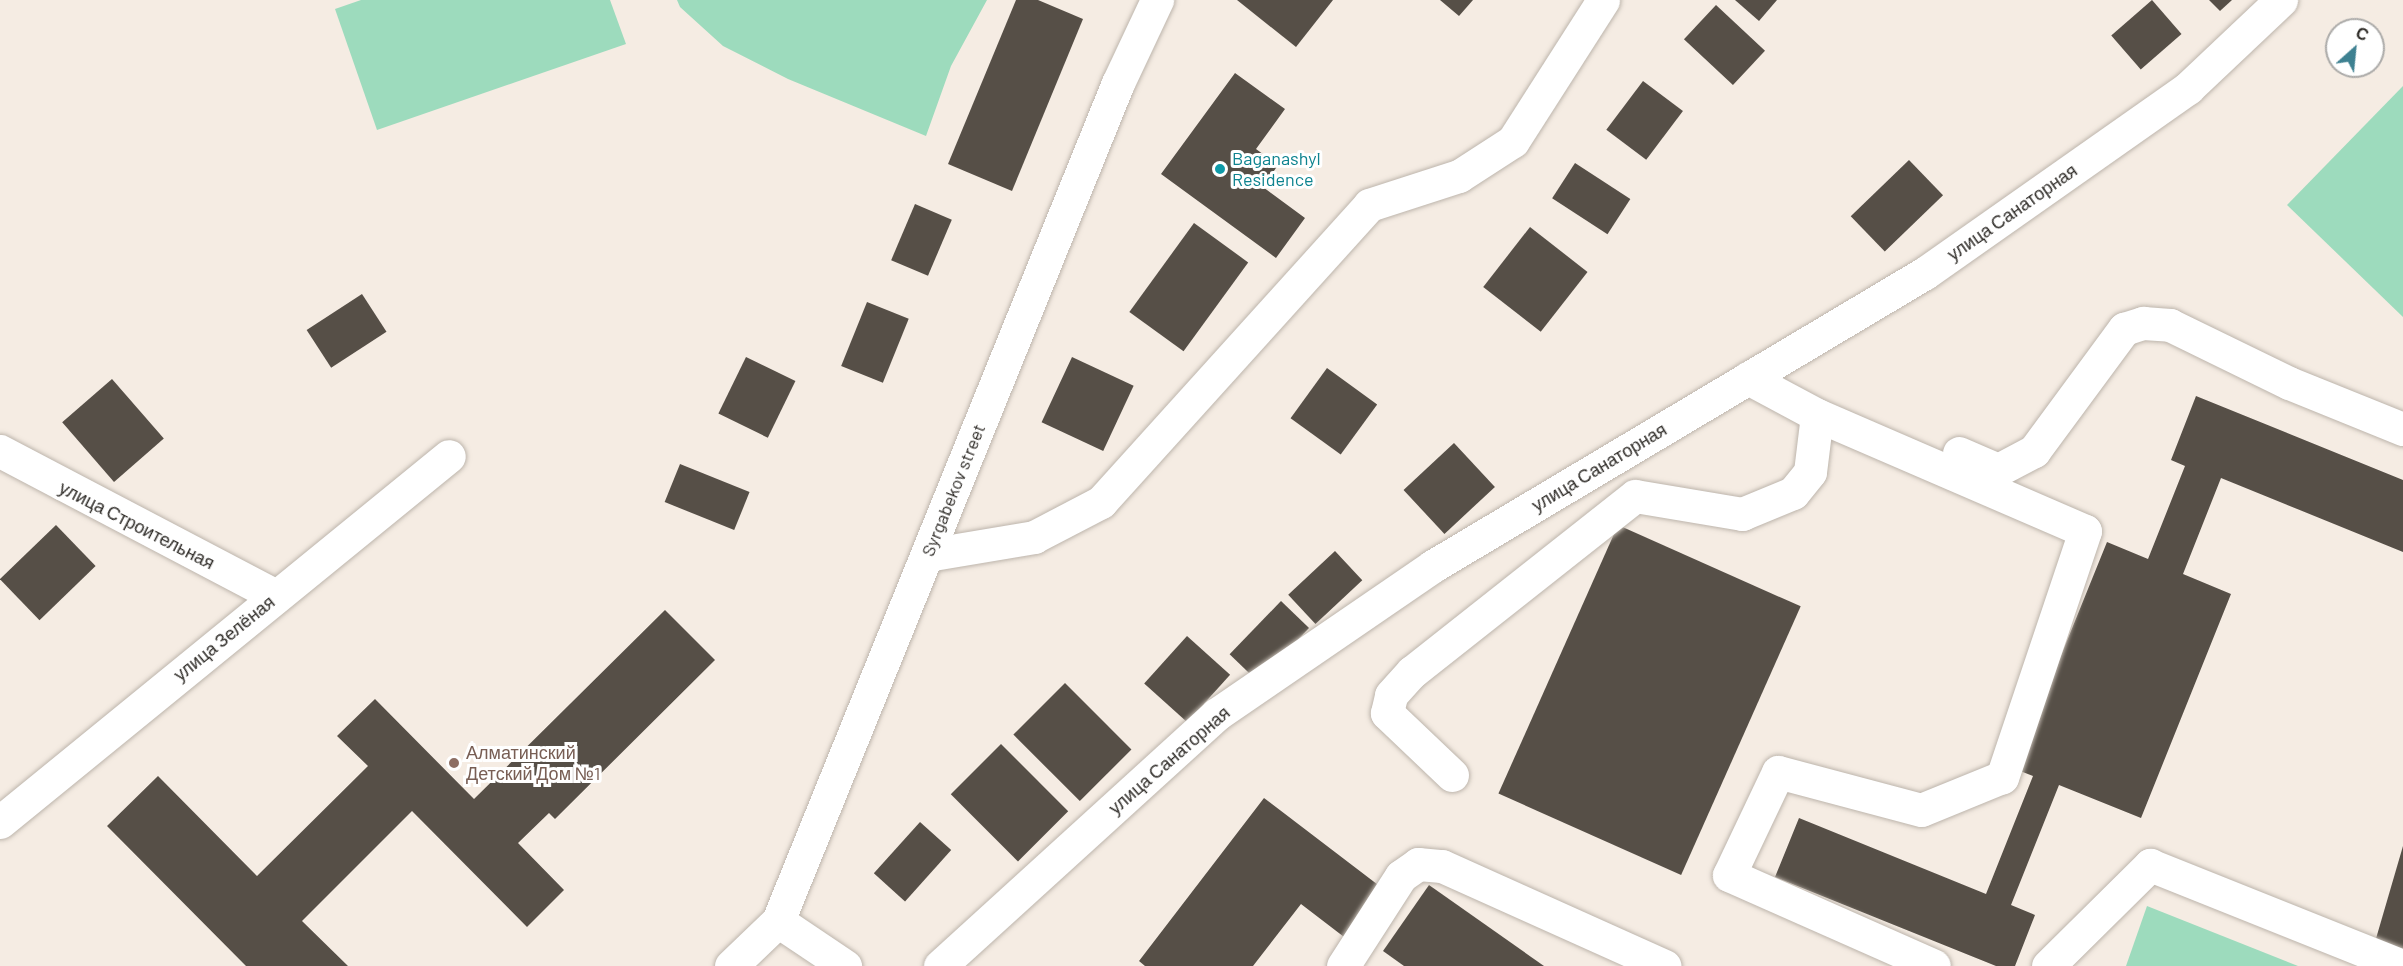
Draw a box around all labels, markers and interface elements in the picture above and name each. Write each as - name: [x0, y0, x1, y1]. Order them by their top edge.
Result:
- north arrow: [2325, 18, 2385, 78]
- text: С: [2353, 22, 2372, 44]
- place label: Baganashyl Residence: [1232, 148, 1321, 190]
- street label: улица Санаторная: [1943, 159, 2081, 265]
- marker: Baganashyl Residence: [1213, 162, 1227, 176]
- street label: улица Санаторная: [1528, 418, 1670, 516]
- street label: Syrgabekov street: [917, 421, 989, 559]
- street label: улица Строительная: [56, 476, 218, 574]
- street label: улица Зелёная: [169, 591, 279, 685]
- street label: улица Санаторная: [1104, 701, 1234, 819]
- place label: Алматинский Детский Дом №1: [466, 742, 600, 784]
- marker: Алматинский Детский Дом №1: [447, 756, 461, 770]

